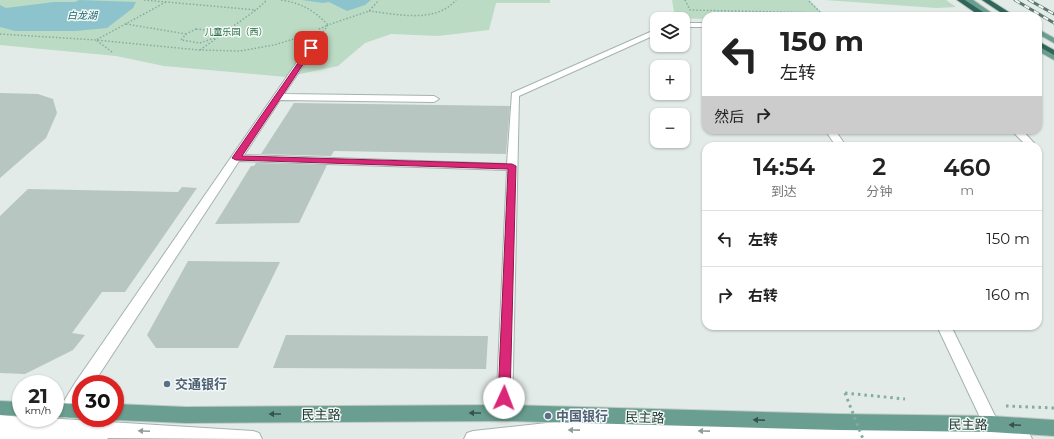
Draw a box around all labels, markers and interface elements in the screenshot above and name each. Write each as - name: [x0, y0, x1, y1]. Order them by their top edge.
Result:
- water label: 白龙湖: [67, 9, 99, 22]
- map controls: [650, 12, 690, 148]
- button: layers: [650, 12, 690, 52]
- text: 150 m: [780, 24, 864, 58]
- park label: 儿童乐园（西）: [204, 26, 268, 37]
- icon: left: [714, 28, 766, 80]
- pin: [294, 31, 328, 65]
- icon: arrive: [300, 37, 322, 59]
- button: +: [650, 60, 690, 100]
- text: 左转: [780, 62, 816, 84]
- icon: right: [752, 104, 774, 126]
- text: 然后: [714, 107, 744, 126]
- button: −: [650, 108, 690, 148]
- text: 14:54: [753, 152, 815, 181]
- text: 2: [872, 152, 886, 181]
- text: 460: [943, 153, 991, 182]
- text: m: [960, 182, 974, 198]
- text: 到达: [771, 183, 797, 199]
- text: 分钟: [866, 183, 892, 199]
- icon: left: [714, 228, 736, 250]
- text: 150 m: [986, 229, 1030, 248]
- text: 左转: [748, 230, 778, 249]
- icon: right: [714, 284, 736, 306]
- text: 160 m: [986, 285, 1030, 304]
- text: 右转: [748, 286, 778, 305]
- speed limit sign: 30: [72, 375, 124, 427]
- place label: 交通银行: [175, 376, 227, 392]
- position arrow: [483, 377, 525, 419]
- marker: 交通银行: [162, 379, 172, 389]
- text: 21: [28, 384, 48, 408]
- text: km/h: [25, 404, 51, 417]
- street label: 民主路: [301, 406, 341, 422]
- place label: 中国银行: [556, 408, 608, 424]
- street label: 民主路: [625, 408, 665, 426]
- one-way arrow: [468, 410, 481, 416]
- one-way arrow: [268, 411, 281, 417]
- marker: 中国银行: [543, 411, 553, 421]
- street label: 民主路: [948, 416, 988, 432]
- one-way arrow: [752, 417, 765, 423]
- one-way arrow: [1009, 422, 1021, 429]
- one-way arrow: [567, 427, 580, 433]
- one-way arrow: [138, 428, 150, 435]
- one-way arrow: [697, 428, 710, 434]

